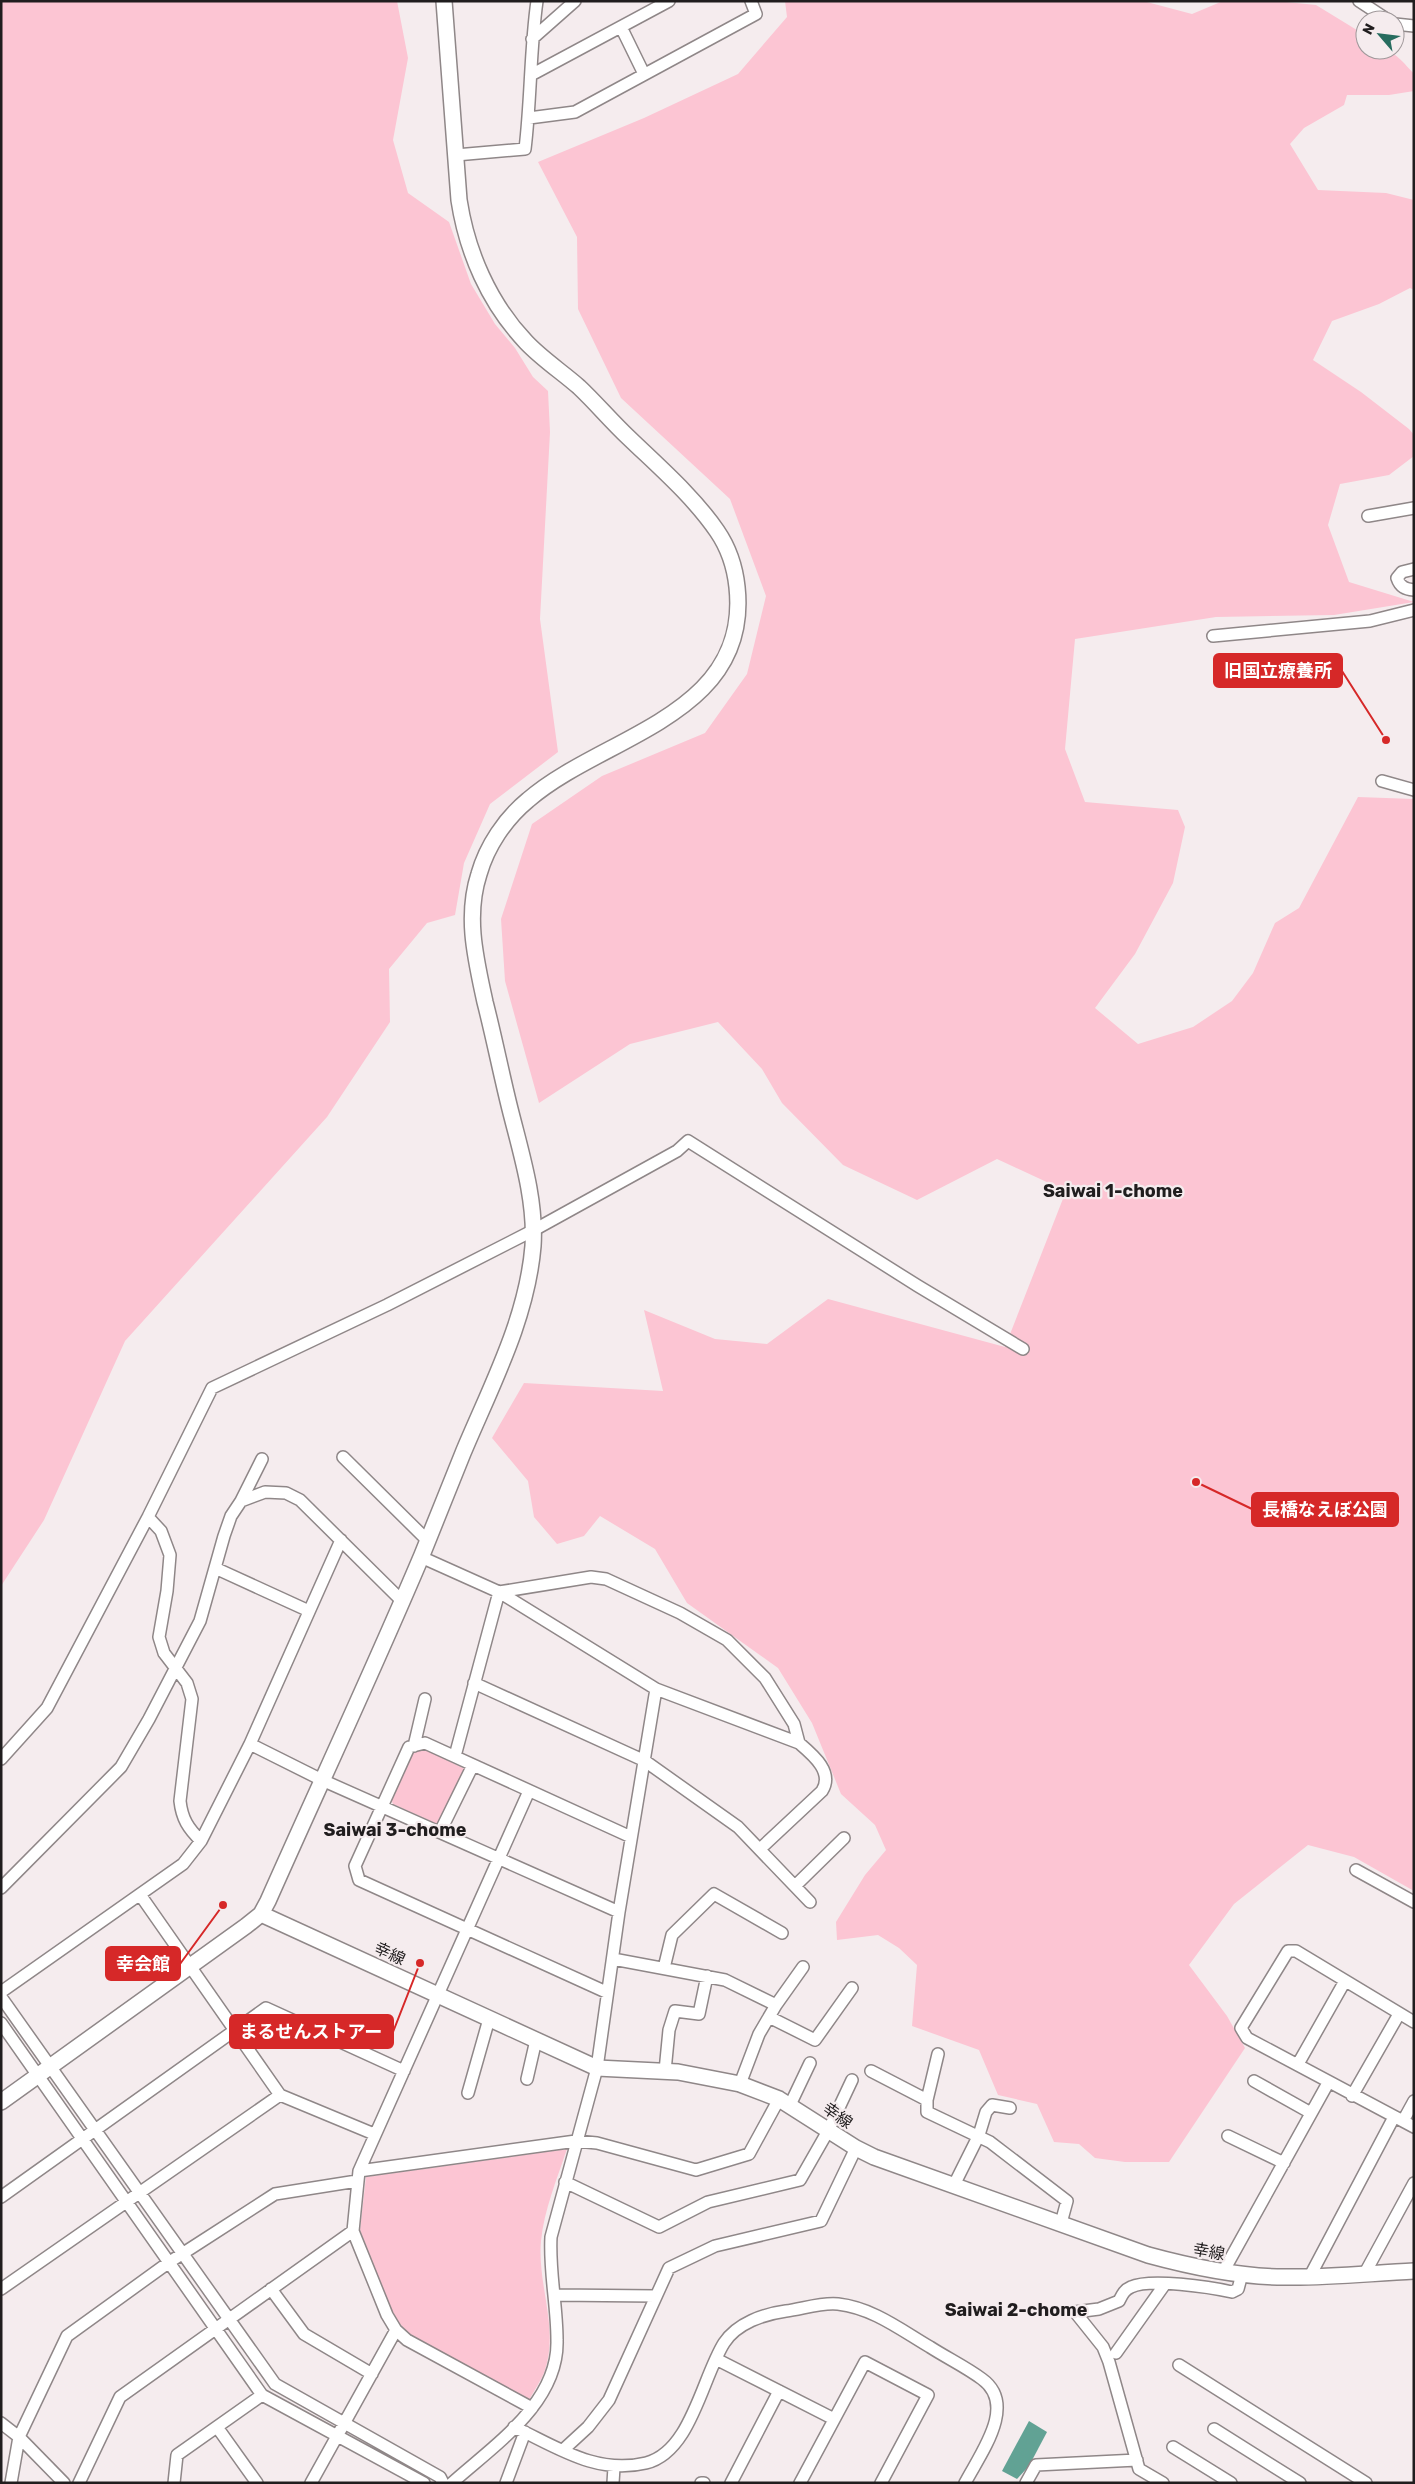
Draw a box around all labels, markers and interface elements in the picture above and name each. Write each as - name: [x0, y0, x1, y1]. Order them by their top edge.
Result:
- north arrow: [1355, 10, 1405, 60]
- text: N: [1359, 21, 1379, 38]
- callout: 旧国立療養所: [1214, 654, 1342, 687]
- text: 旧国立療養所: [1224, 660, 1332, 682]
- district label: Saiwai 1-chome: [1043, 1180, 1183, 1202]
- callout: 長橋なえぼ公園: [1252, 1493, 1398, 1526]
- text: 長橋なえぼ公園: [1262, 1499, 1388, 1521]
- district label: Saiwai 3-chome: [323, 1819, 467, 1841]
- street label: 幸線: [371, 1938, 408, 1969]
- callout: 幸会館: [106, 1947, 180, 1980]
- text: 幸会館: [116, 1953, 170, 1975]
- callout: まるせんストアー: [230, 2015, 393, 2048]
- text: まるせんストアー: [240, 2021, 382, 2043]
- street label: 幸線: [819, 2098, 856, 2132]
- street label: 幸線: [1191, 2239, 1226, 2264]
- district label: Saiwai 2-chome: [945, 2299, 1088, 2321]

